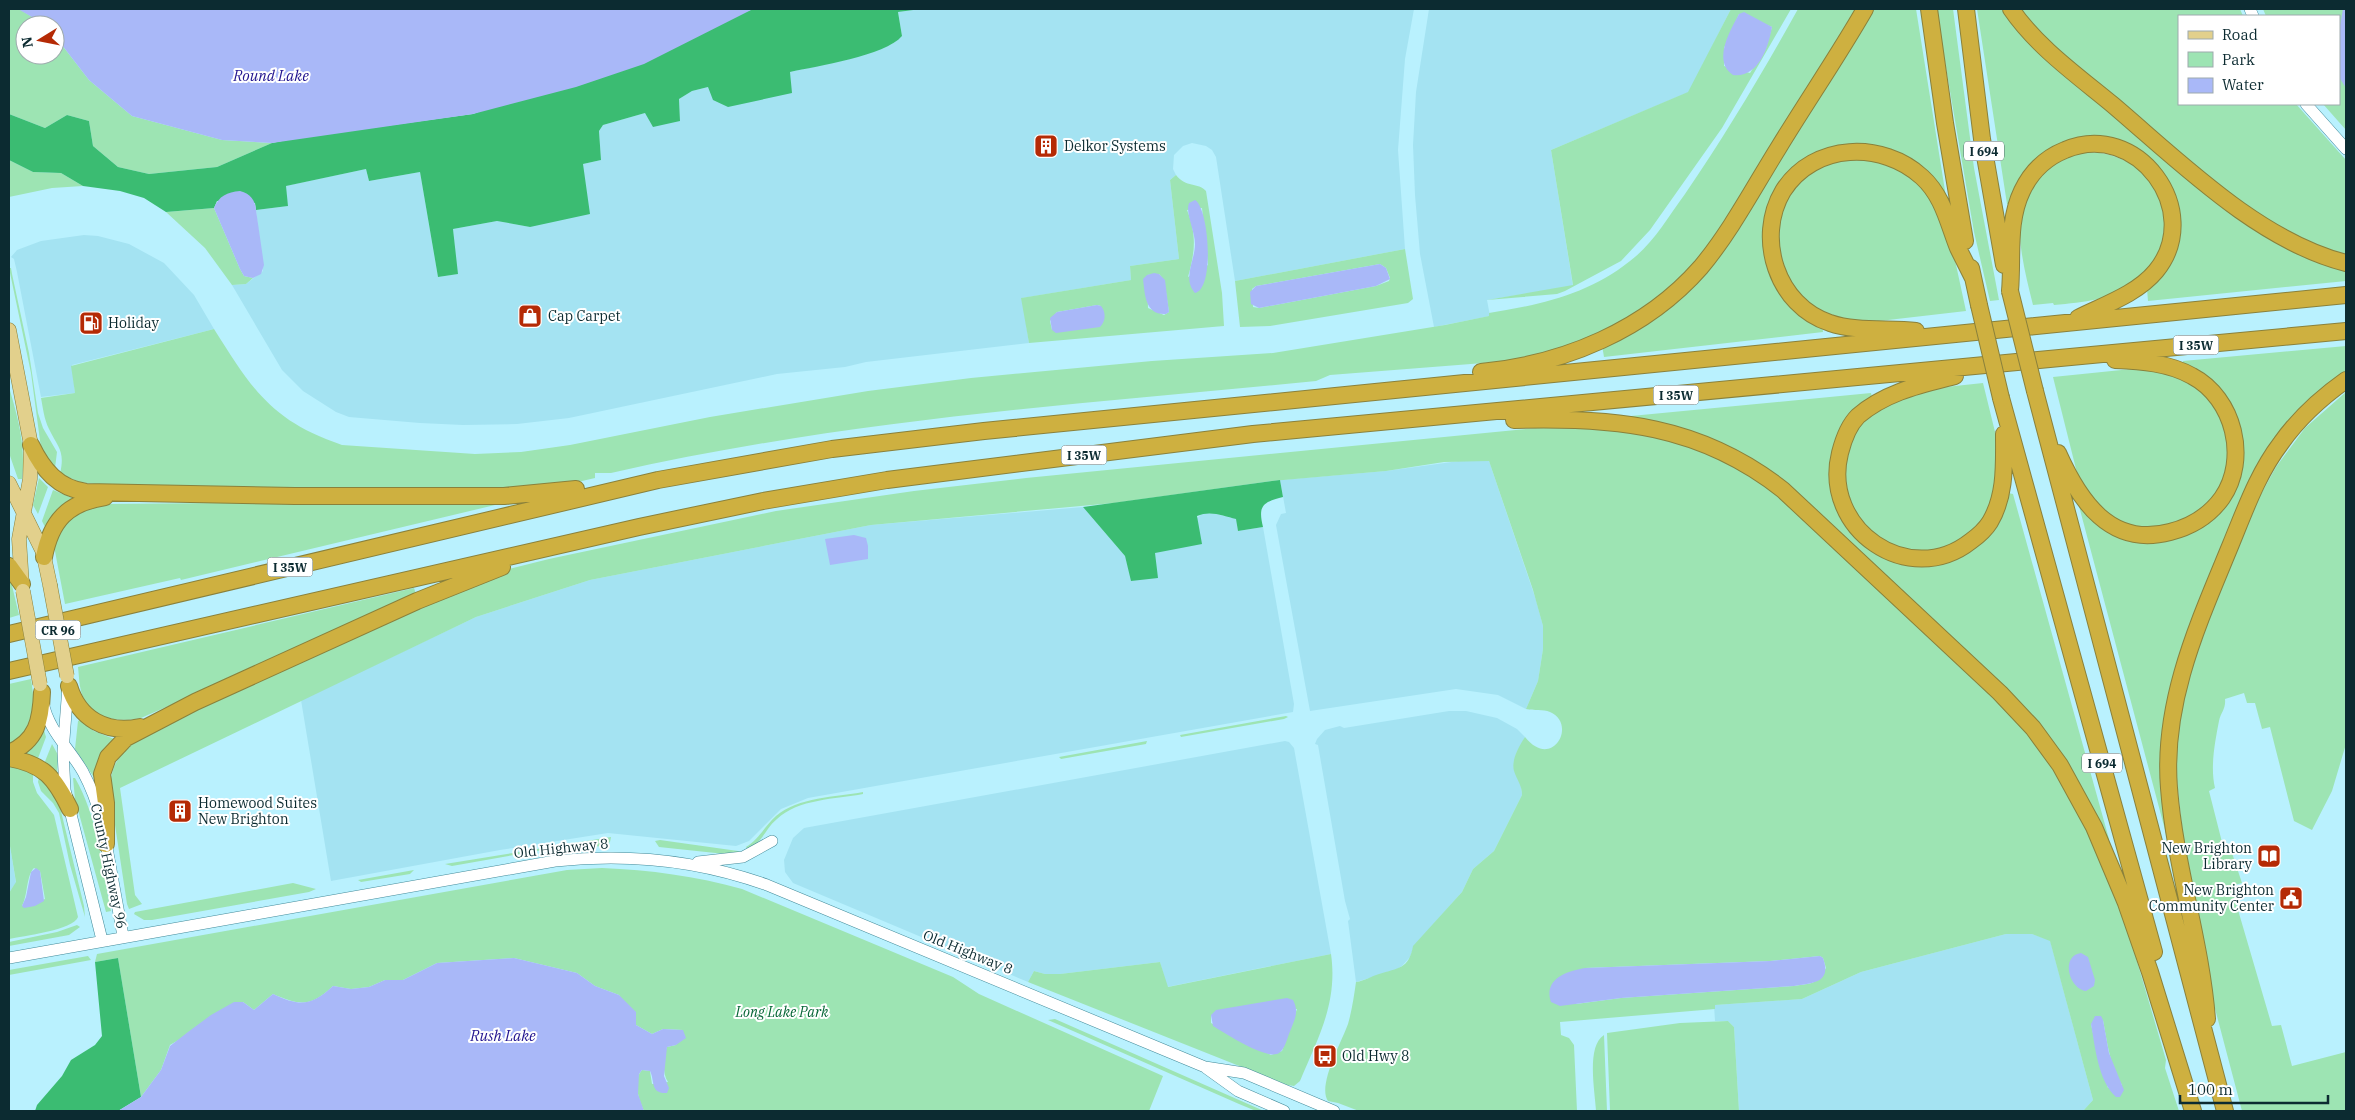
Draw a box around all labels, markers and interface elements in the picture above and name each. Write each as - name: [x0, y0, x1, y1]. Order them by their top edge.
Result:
- north arrow: [15, 15, 65, 65]
- legend: [2178, 15, 2340, 105]
- text: Road: [2222, 25, 2258, 44]
- text: N: [17, 35, 37, 49]
- text: Park: [2222, 50, 2255, 69]
- water label: Round Lake: [232, 66, 309, 85]
- text: Water: [2222, 75, 2264, 94]
- building icon: Delkor Systems: [1033, 133, 1059, 159]
- place label: Delkor Systems: [1064, 137, 1166, 155]
- road number: I 694: [1964, 142, 2004, 160]
- shop icon: Cap Carpet: [517, 303, 543, 329]
- place label: Cap Carpet: [548, 307, 620, 325]
- fuel station icon: Holiday: [78, 310, 104, 336]
- place label: Holiday: [108, 314, 160, 332]
- road number: I 35W: [2174, 336, 2218, 354]
- road number: I 35W: [1654, 386, 1698, 404]
- road number: I 35W: [1062, 446, 1106, 464]
- road number: I 35W: [268, 558, 312, 576]
- road number: CR 96: [36, 620, 80, 640]
- road number: I 694: [2082, 754, 2122, 772]
- place label: Homewood Suites New Brighton: [198, 794, 317, 828]
- building icon: Homewood Suites New Brighton: [167, 798, 193, 824]
- street label: County Highway 96: [87, 802, 131, 930]
- street label: Old Highway 8: [513, 834, 609, 862]
- place label: New Brighton Library: [2161, 839, 2253, 873]
- library icon: New Brighton Library: [2256, 843, 2282, 869]
- place label: New Brighton Community Center: [2149, 881, 2275, 915]
- public building icon: New Brighton Community Center: [2278, 885, 2304, 911]
- street label: Old Highway 8: [921, 926, 1015, 978]
- park label: Long Lake Park: [735, 1003, 829, 1021]
- water label: Rush Lake: [469, 1026, 536, 1045]
- bus stop icon: Old Hwy 8: [1312, 1043, 1338, 1069]
- place label: Old Hwy 8: [1342, 1047, 1409, 1065]
- scale bar: [2180, 1072, 2328, 1104]
- text: 100 m: [2188, 1080, 2233, 1099]

